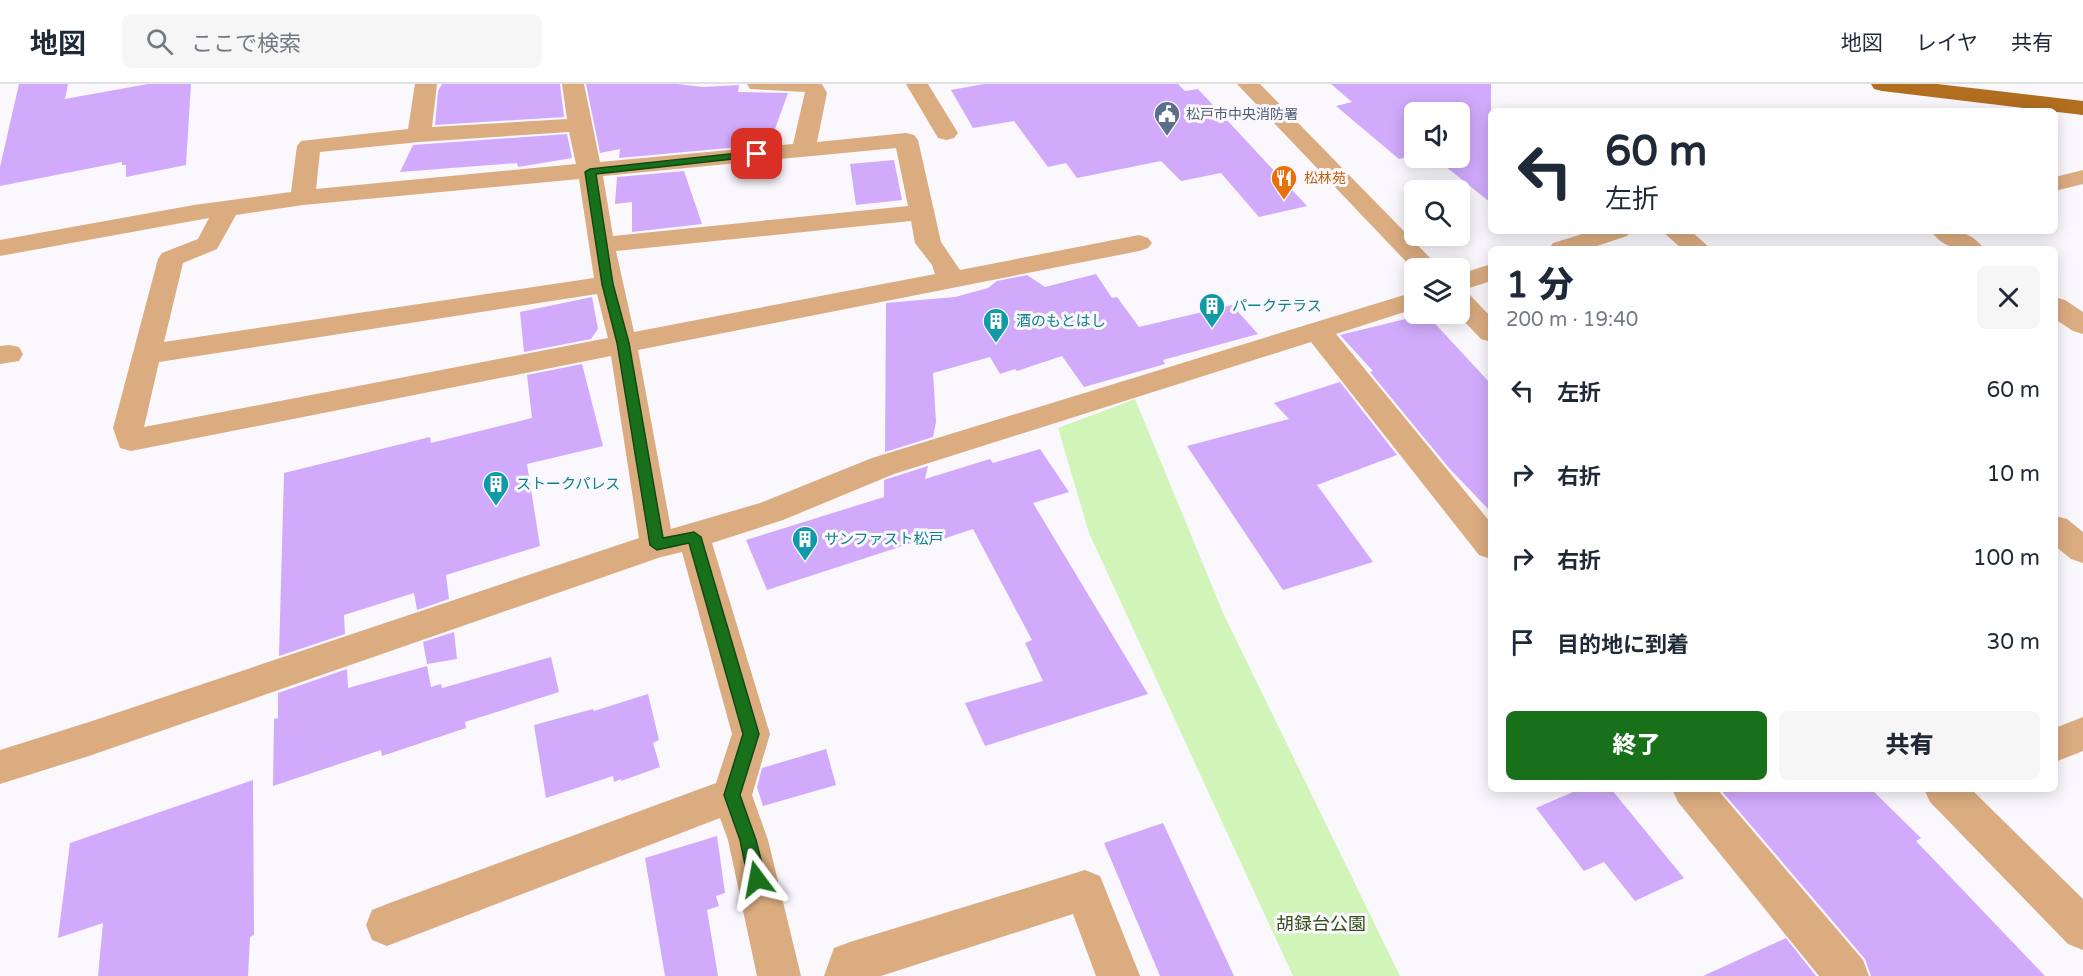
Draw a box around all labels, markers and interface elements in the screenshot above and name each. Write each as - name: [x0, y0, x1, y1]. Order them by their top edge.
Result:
- search box: [122, 14, 542, 68]
- icon: search: [143, 25, 176, 58]
- text: 地図: [30, 27, 86, 61]
- text: ここで検索: [191, 31, 301, 57]
- text: 地図: [1841, 31, 1883, 56]
- text: レイヤ: [1916, 31, 1978, 56]
- text: 共有: [2011, 31, 2053, 56]
- public building icon: 松戸市中央消防署: [1152, 99, 1182, 137]
- map controls: [1404, 102, 1470, 324]
- button: sound: [1404, 102, 1470, 168]
- place label: 松戸市中央消防署: [1186, 106, 1298, 123]
- text: 60 m: [1605, 126, 1707, 177]
- pin: [731, 128, 782, 179]
- icon: left: [1506, 132, 1584, 210]
- icon: arrive: [740, 137, 773, 170]
- restaurant icon: 松林苑: [1269, 163, 1299, 201]
- place label: 松林苑: [1304, 170, 1346, 187]
- button: search: [1404, 180, 1470, 246]
- text: 左折: [1605, 183, 1659, 216]
- button: layers: [1404, 258, 1470, 324]
- text: 1 分: [1506, 264, 1574, 307]
- button: close: [1977, 266, 2040, 329]
- building icon: パークテラス: [1197, 291, 1227, 329]
- place label: パークテラス: [1232, 297, 1322, 315]
- building icon: 酒のもとはし: [981, 306, 1011, 344]
- text: 200 m · 19:40: [1506, 308, 1638, 332]
- place label: 酒のもとはし: [1016, 312, 1106, 330]
- icon: left: [1506, 374, 1539, 407]
- text: 60 m: [1986, 377, 2040, 403]
- text: 左折: [1557, 380, 1601, 406]
- icon: right: [1506, 458, 1539, 491]
- text: 10 m: [1986, 461, 2040, 487]
- text: 右折: [1557, 464, 1601, 490]
- building icon: ストークパレス: [481, 469, 511, 507]
- place label: ストークパレス: [516, 475, 620, 493]
- building icon: サンファスト松戸: [790, 524, 820, 562]
- place label: サンファスト松戸: [824, 530, 944, 548]
- icon: right: [1506, 542, 1539, 575]
- text: 100 m: [1973, 545, 2040, 571]
- text: 右折: [1557, 548, 1601, 574]
- icon: arrive: [1506, 626, 1539, 659]
- text: 30 m: [1986, 629, 2040, 655]
- text: 目的地に到着: [1557, 632, 1689, 658]
- button: 終了: [1506, 711, 1767, 780]
- button: 共有: [1779, 711, 2040, 780]
- position arrow: [725, 847, 789, 911]
- park label: 胡録台公園: [1276, 913, 1366, 935]

